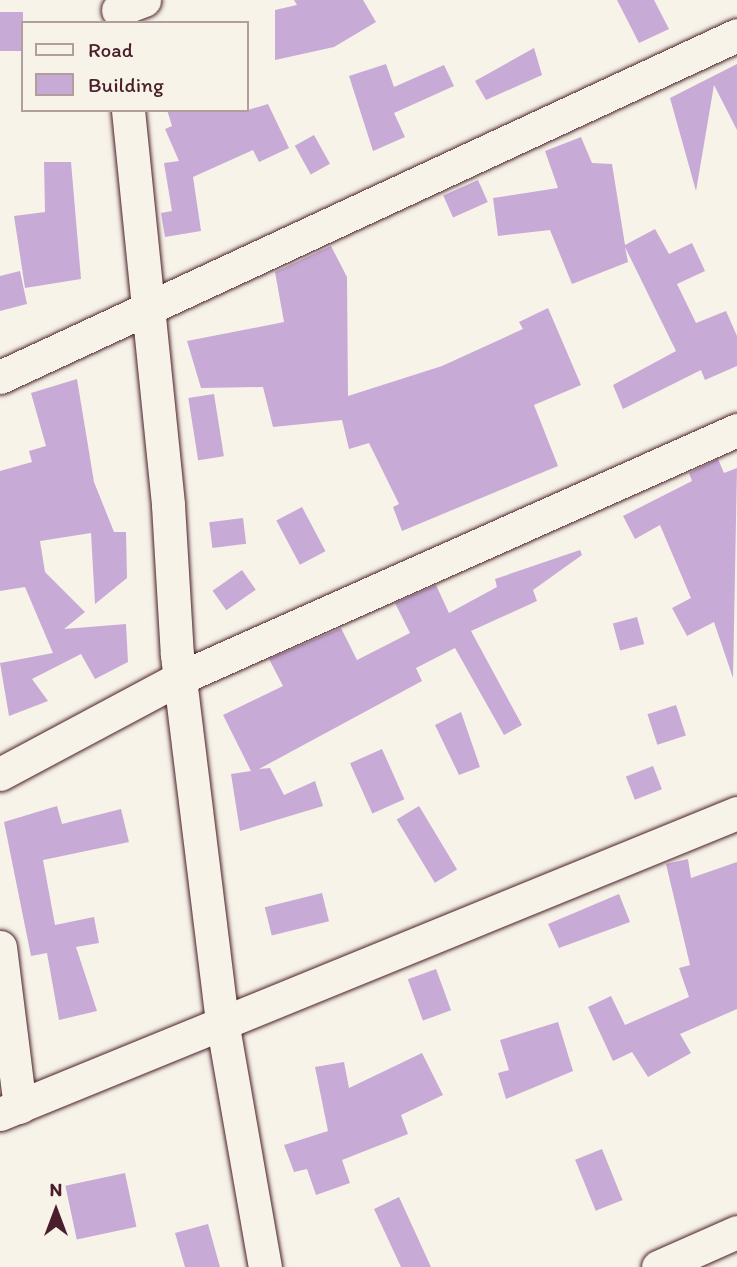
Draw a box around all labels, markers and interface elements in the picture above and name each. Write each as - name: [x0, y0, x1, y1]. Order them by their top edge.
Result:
- legend: [21, 21, 248, 112]
- text: Road: [88, 37, 133, 62]
- text: Building: [88, 72, 164, 97]
- north arrow: [21, 1176, 91, 1246]
- text: N: [50, 1178, 62, 1201]

